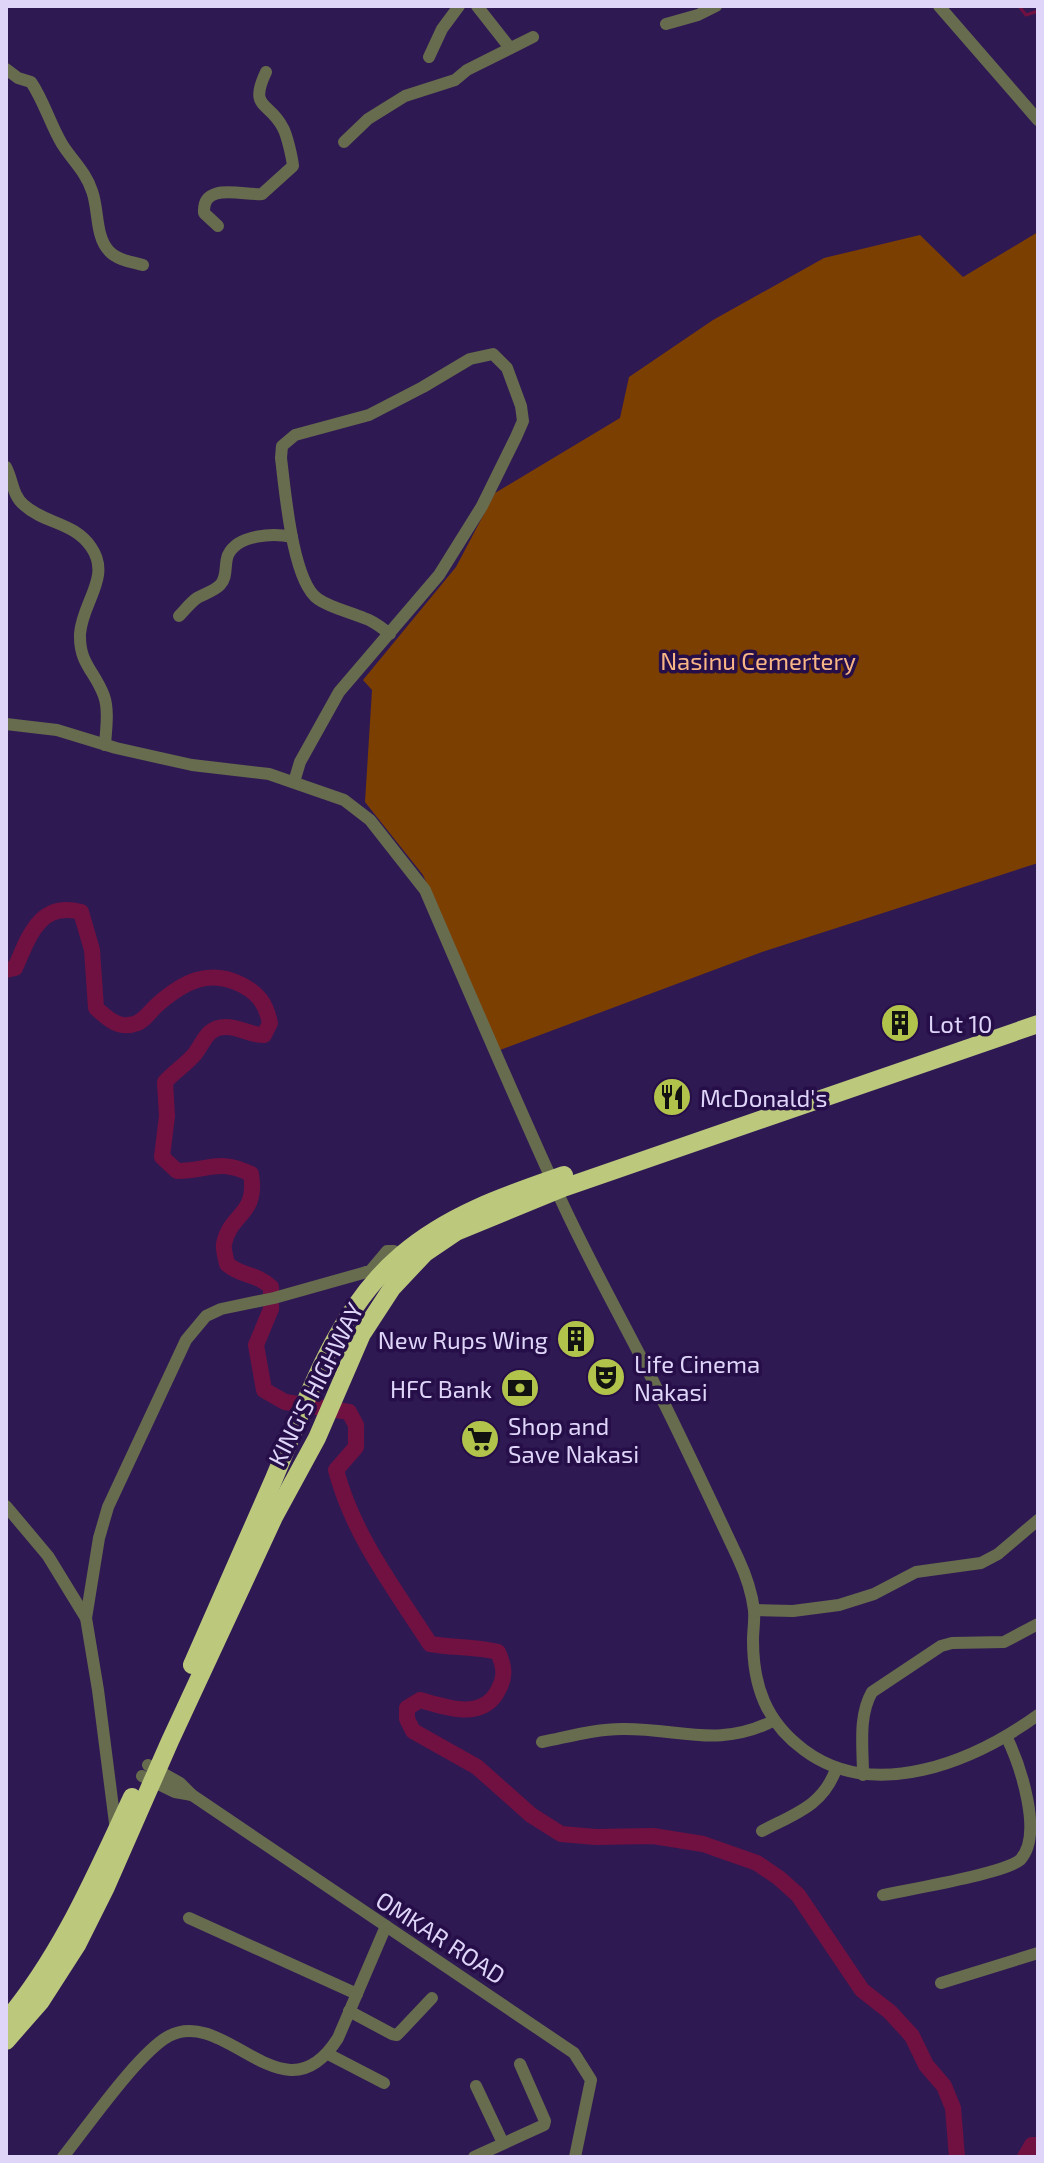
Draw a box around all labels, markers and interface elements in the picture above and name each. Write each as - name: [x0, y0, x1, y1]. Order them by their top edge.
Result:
- park label: Nasinu Cemertery: [660, 646, 856, 675]
- building icon: Lot 10: [879, 1002, 921, 1044]
- place label: Lot 10: [928, 1009, 992, 1038]
- restaurant icon: McDonald's: [651, 1076, 693, 1118]
- place label: McDonald's: [700, 1083, 828, 1112]
- street label: KING'S HIGHWAY: [261, 1297, 369, 1470]
- building icon: New Rups Wing: [555, 1318, 597, 1360]
- place label: New Rups Wing: [378, 1325, 548, 1354]
- place label: Life Cinema Nakasi: [634, 1349, 760, 1406]
- theatre icon: Life Cinema Nakasi: [585, 1356, 627, 1398]
- bank icon: HFC Bank: [499, 1367, 541, 1409]
- place label: HFC Bank: [390, 1374, 492, 1403]
- place label: Shop and Save Nakasi: [508, 1411, 639, 1468]
- supermarket icon: Shop and Save Nakasi: [459, 1418, 501, 1460]
- street label: OMKAR ROAD: [371, 1885, 511, 1989]

